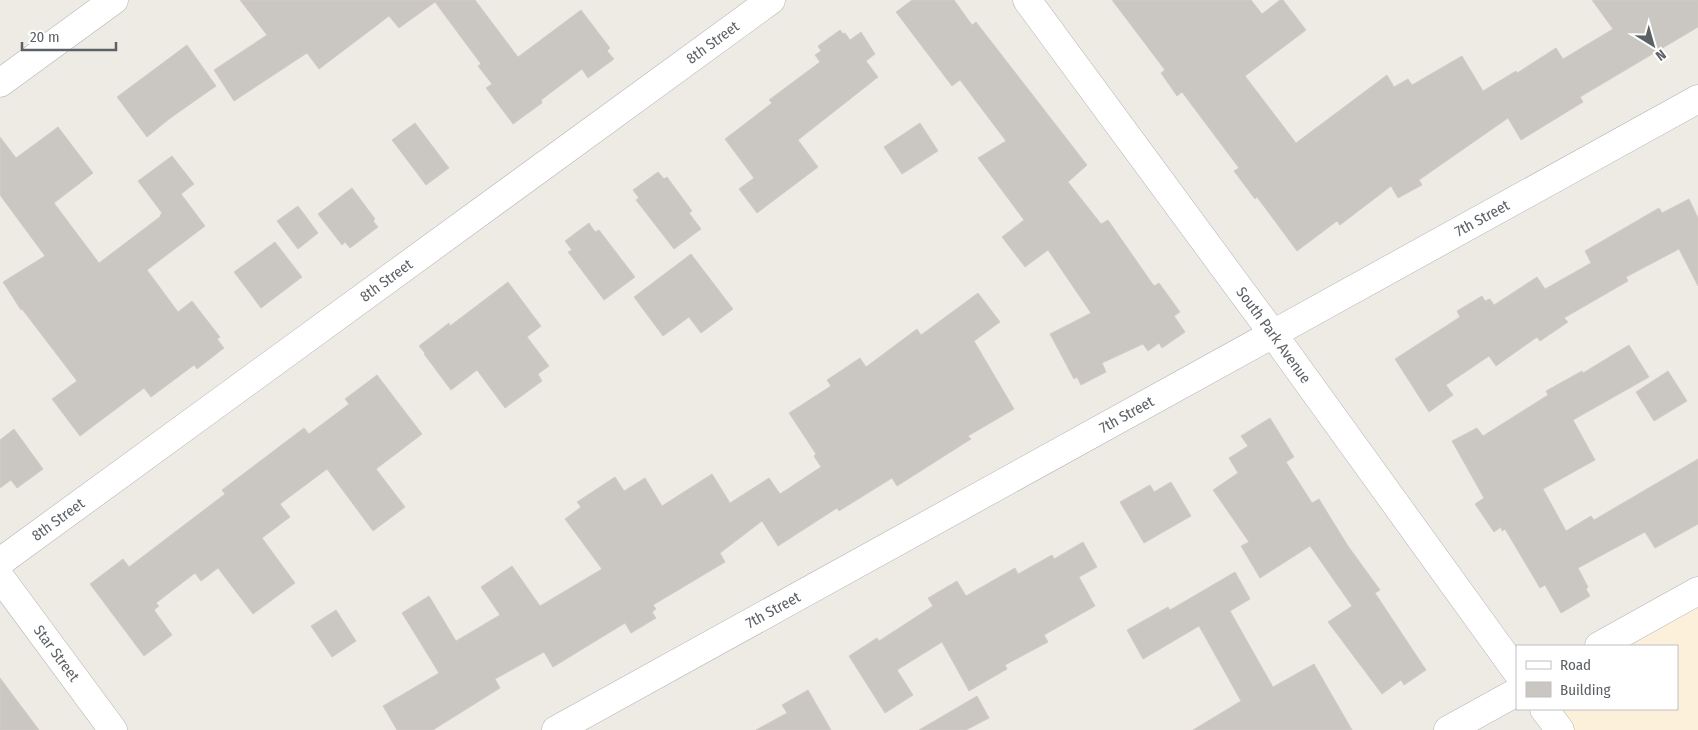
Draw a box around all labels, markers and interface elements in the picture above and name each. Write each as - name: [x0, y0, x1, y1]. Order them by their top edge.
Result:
- street label: 8th Street: [683, 17, 743, 68]
- scale bar: [22, 20, 116, 52]
- north arrow: [1628, 20, 1678, 70]
- text: 20 m: [30, 28, 60, 46]
- text: N: [1652, 46, 1669, 64]
- street label: 7th Street: [1452, 196, 1512, 241]
- street label: 8th Street: [356, 255, 416, 306]
- street label: South Park Avenue: [1232, 283, 1315, 387]
- street label: 7th Street: [1096, 392, 1157, 437]
- street label: 8th Street: [28, 494, 88, 545]
- street label: 7th Street: [743, 588, 803, 632]
- street label: Star Street: [30, 622, 83, 685]
- legend: [1516, 645, 1678, 710]
- text: Road: [1560, 656, 1591, 674]
- text: Building: [1560, 681, 1611, 699]

